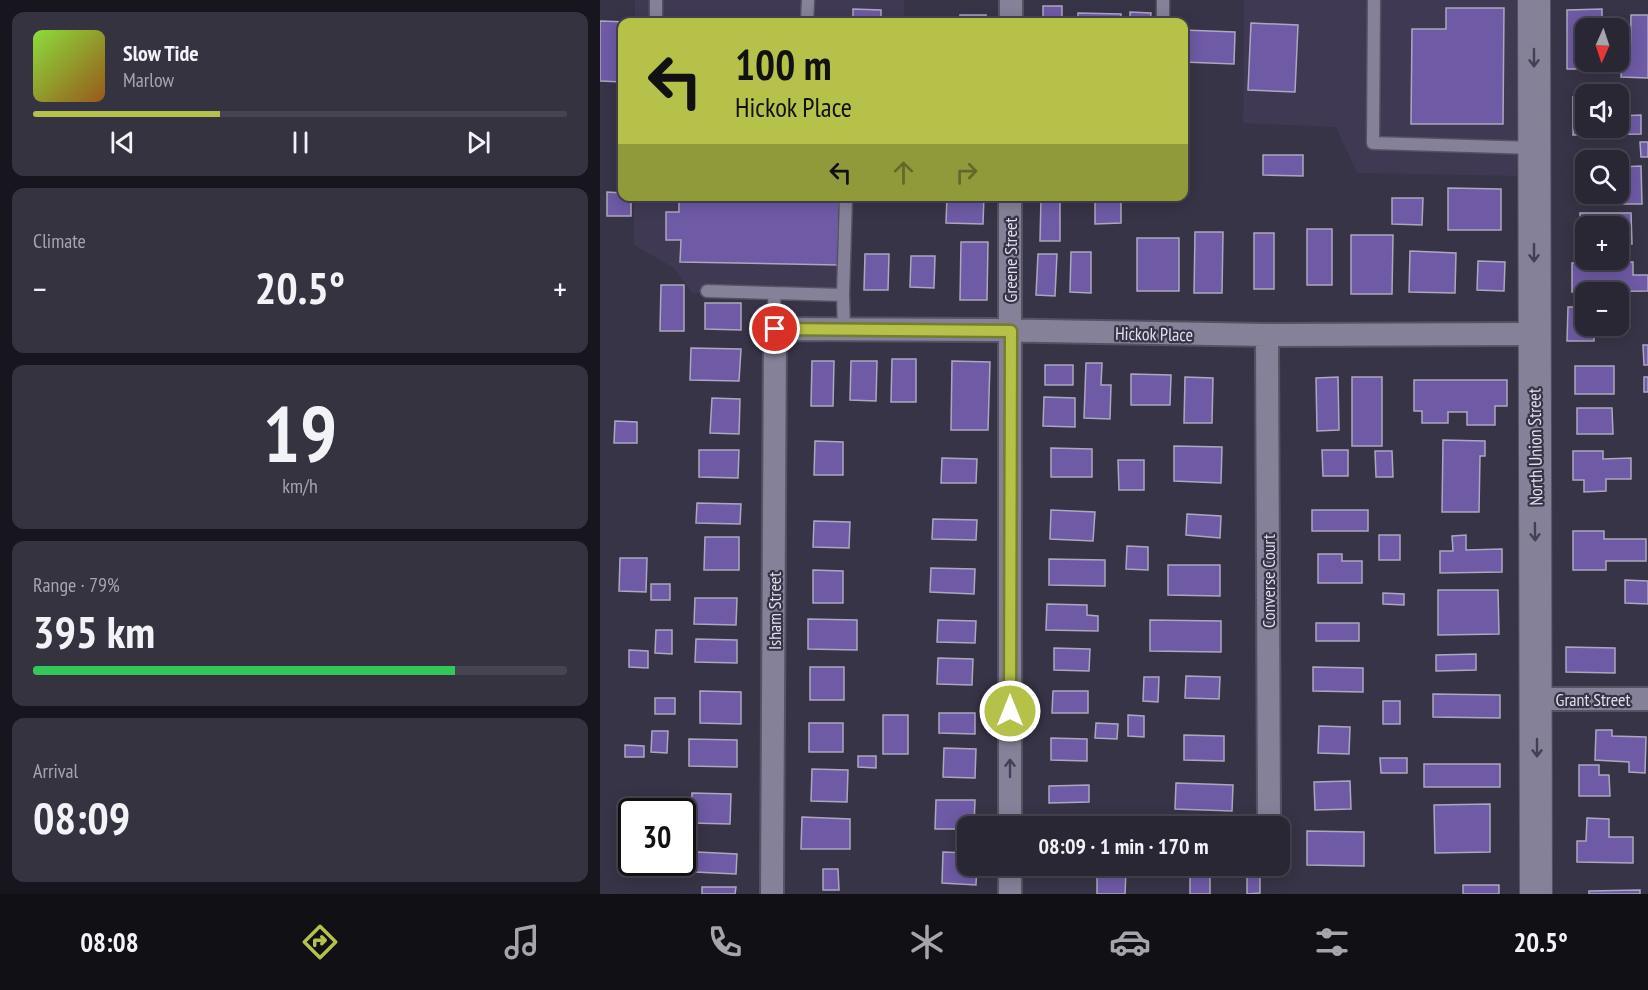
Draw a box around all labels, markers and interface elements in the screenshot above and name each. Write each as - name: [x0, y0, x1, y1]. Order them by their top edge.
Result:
- north arrow: [1575, 18, 1629, 72]
- map controls: [1575, 18, 1629, 336]
- text: 100 m: [735, 37, 832, 92]
- text: Slow Tide: [123, 39, 199, 67]
- icon: left: [636, 42, 714, 120]
- one-way arrow: [1528, 48, 1540, 68]
- text: Marlow: [123, 67, 174, 93]
- button: sound: [1575, 84, 1629, 138]
- text: Hickok Place: [735, 90, 852, 124]
- icon: previous: [106, 126, 139, 159]
- icon: pause: [284, 126, 317, 159]
- icon: next: [462, 126, 495, 159]
- button: search: [1575, 150, 1629, 204]
- icon: left: [824, 156, 857, 189]
- icon: ahead: [887, 156, 920, 189]
- icon: right: [950, 156, 983, 189]
- button: +: [1575, 216, 1629, 270]
- street label: Greene Street: [999, 217, 1022, 302]
- text: Climate: [33, 228, 86, 254]
- one-way arrow: [1528, 243, 1540, 263]
- text: 20.5°: [255, 258, 345, 316]
- text: −: [33, 267, 47, 310]
- text: +: [553, 267, 567, 310]
- button: −: [1575, 282, 1629, 336]
- pin: [749, 303, 800, 354]
- icon: arrive: [758, 312, 791, 345]
- street label: Hickok Place: [1115, 322, 1193, 346]
- text: 19: [263, 383, 337, 484]
- street label: North Union Street: [1522, 388, 1548, 506]
- text: km/h: [282, 473, 318, 499]
- one-way arrow: [1530, 522, 1541, 542]
- street label: Converse Court: [1257, 534, 1280, 628]
- text: Range · 79%: [33, 572, 120, 598]
- street label: Isham Street: [763, 572, 786, 650]
- text: 395 km: [33, 602, 155, 660]
- position arrow: [978, 679, 1042, 743]
- street label: Grant Street: [1556, 688, 1631, 711]
- one-way arrow: [1531, 738, 1543, 758]
- text: Arrival: [33, 758, 78, 784]
- one-way arrow: [1004, 759, 1016, 779]
- text: 08:09: [33, 788, 130, 846]
- speed limit sign: 30: [618, 798, 696, 876]
- text: 08:09 · 1 min · 170 m: [1038, 832, 1209, 860]
- icon: directions: [299, 921, 341, 963]
- icon: music: [501, 921, 543, 963]
- icon: phone: [704, 921, 746, 963]
- icon: climate: [906, 921, 948, 963]
- icon: car: [1109, 921, 1151, 963]
- icon: filters: [1311, 921, 1353, 963]
- text: 08:08: [80, 925, 139, 959]
- text: 20.5°: [1513, 925, 1568, 959]

